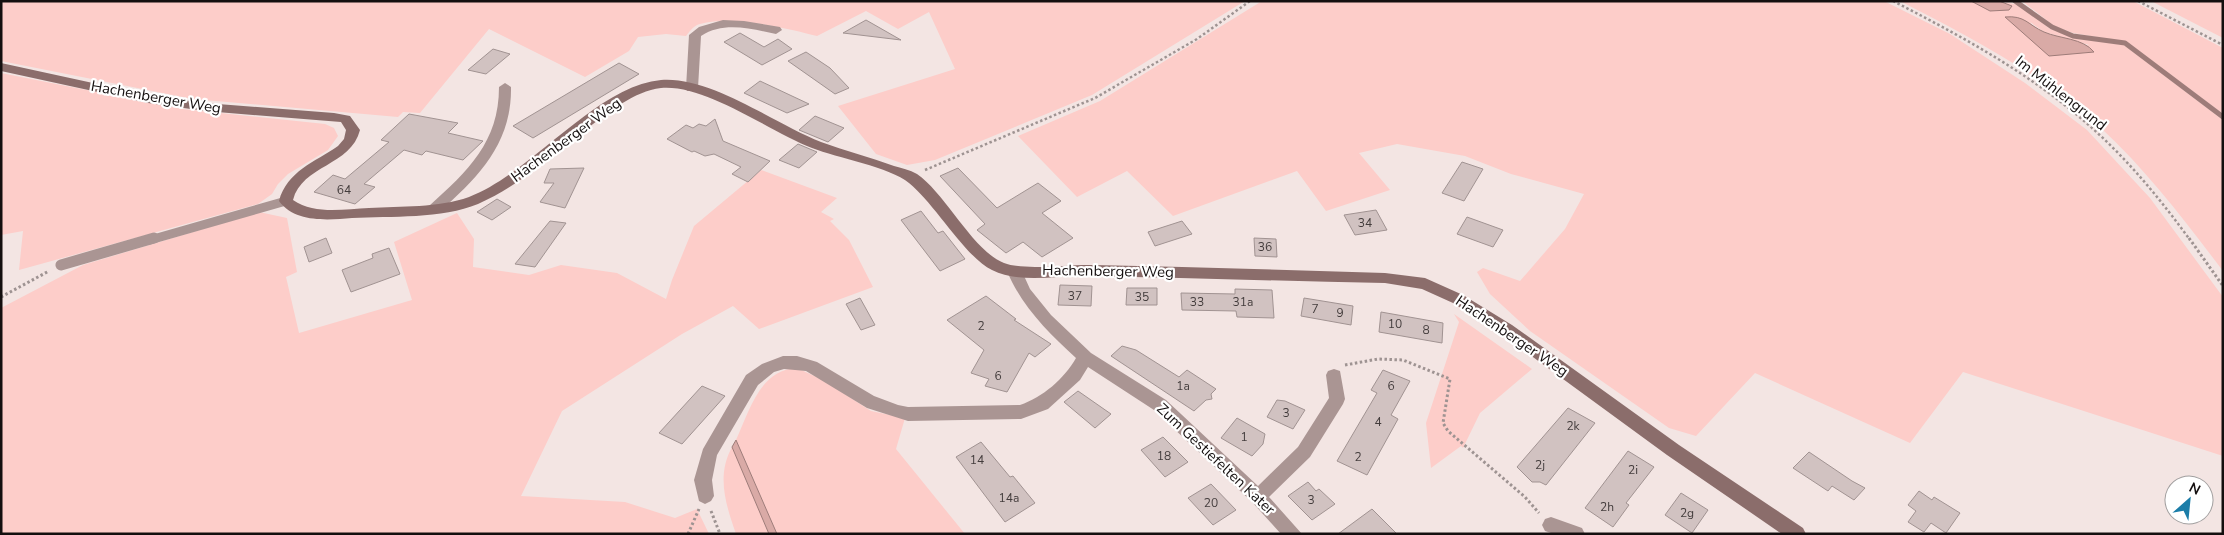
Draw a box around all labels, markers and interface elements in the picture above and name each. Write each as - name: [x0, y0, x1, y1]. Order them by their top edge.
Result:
- street label: Im Mühlengrund: [2011, 51, 2111, 135]
- street label: Hachenberger Weg: [89, 76, 223, 118]
- street label: Hachenberger Weg: [507, 93, 625, 187]
- house number: 64: [337, 182, 351, 198]
- house number: 34: [1358, 215, 1372, 231]
- house number: 36: [1258, 239, 1272, 255]
- street label: Hachenberger Weg: [1042, 260, 1174, 282]
- house number: 37: [1068, 288, 1082, 304]
- house number: 35: [1135, 289, 1149, 305]
- street label: Hachenberger Weg: [1452, 291, 1572, 381]
- house number: 33: [1190, 294, 1204, 310]
- house number: 31a: [1233, 294, 1253, 310]
- house number: 7: [1311, 301, 1319, 317]
- house number: 9: [1336, 305, 1344, 321]
- house number: 10: [1388, 316, 1402, 332]
- house number: 2: [977, 318, 985, 334]
- house number: 8: [1422, 322, 1430, 338]
- house number: 6: [994, 368, 1002, 384]
- house number: 1a: [1176, 378, 1190, 394]
- house number: 6: [1387, 378, 1395, 394]
- street label: Zum Gestiefelten Kater: [1153, 399, 1280, 520]
- house number: 3: [1282, 405, 1290, 421]
- house number: 4: [1374, 414, 1382, 430]
- house number: 2k: [1566, 418, 1581, 434]
- house number: 1: [1240, 429, 1248, 445]
- house number: 18: [1157, 448, 1171, 464]
- house number: 2: [1354, 449, 1362, 465]
- house number: 14: [970, 452, 984, 468]
- house number: 2j: [1535, 457, 1545, 473]
- house number: 2i: [1628, 462, 1638, 478]
- north arrow: [2164, 475, 2214, 525]
- text: N: [2186, 478, 2204, 500]
- house number: 14a: [999, 490, 1019, 506]
- house number: 3: [1307, 492, 1315, 508]
- house number: 20: [1204, 495, 1218, 511]
- house number: 2h: [1600, 499, 1614, 515]
- house number: 2g: [1680, 505, 1694, 521]

